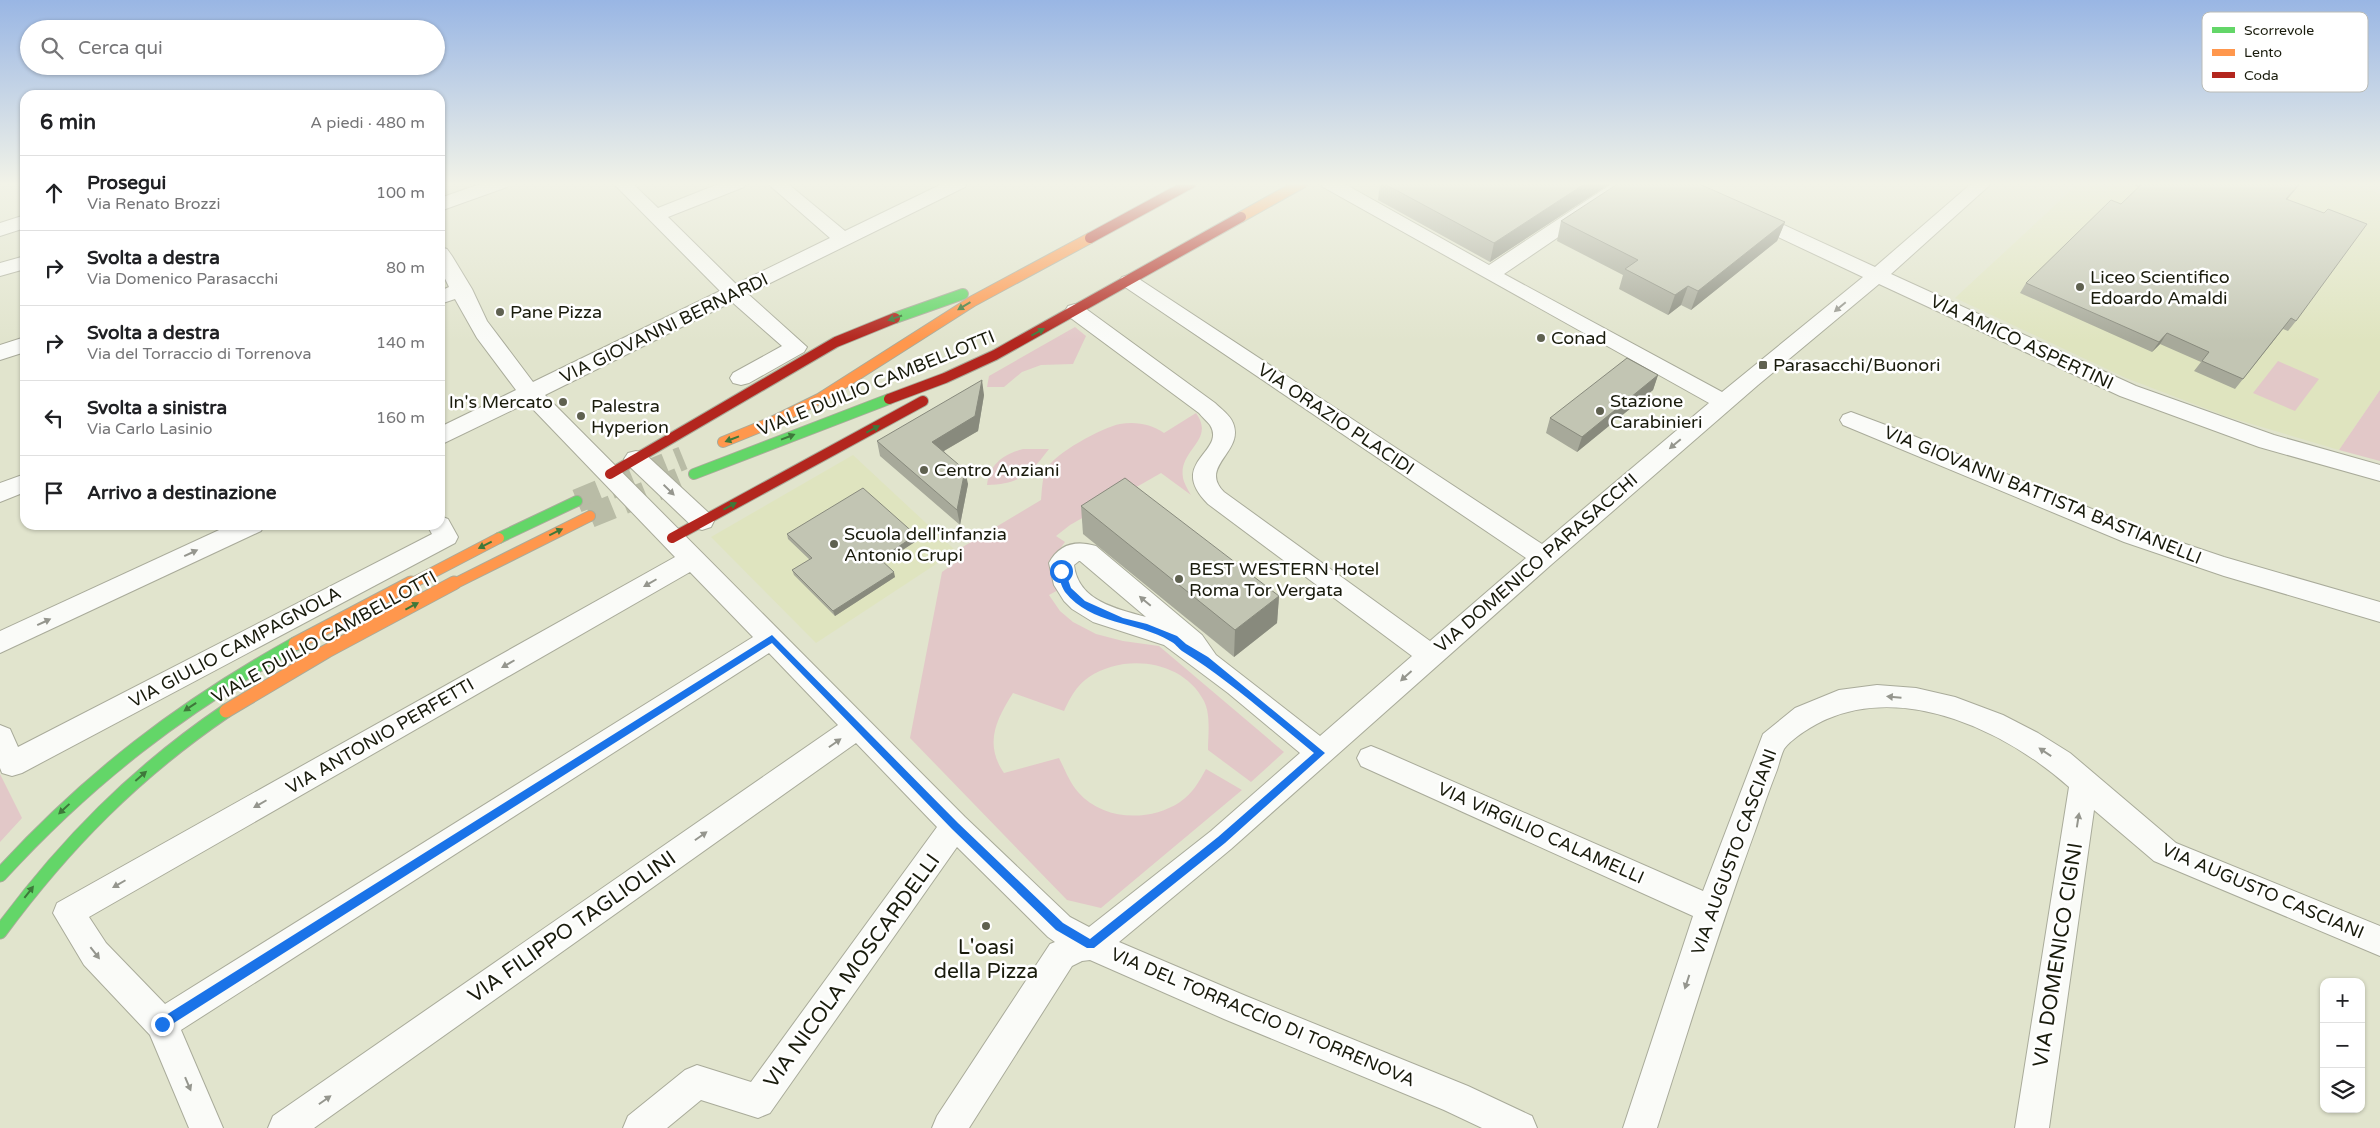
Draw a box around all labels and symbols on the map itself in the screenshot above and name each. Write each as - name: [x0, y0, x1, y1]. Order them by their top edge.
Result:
- legend: [2202, 12, 2368, 92]
- text: Scorrevole: [2244, 22, 2314, 39]
- text: Lento: [2244, 44, 2282, 61]
- text: Coda: [2244, 67, 2279, 84]
- place label: Liceo Scientifico Edoardo Amaldi: [2090, 266, 2230, 309]
- street label: VIA GIOVANNI BERNARDI: [556, 268, 772, 388]
- marker: Liceo Scientifico Edoardo Amaldi: [2074, 281, 2086, 293]
- street label: VIA AMICO ASPERTINI: [1927, 290, 2117, 394]
- place label: Pane Pizza: [510, 301, 602, 323]
- one-way arrow: [1834, 301, 1847, 312]
- one-way arrow: [957, 302, 970, 311]
- marker: Pane Pizza: [494, 306, 506, 318]
- one-way arrow: [887, 315, 902, 322]
- street label: VIALE DUILIO CAMBELLOTTI: [754, 325, 998, 441]
- place label: Conad: [1551, 327, 1607, 349]
- one-way arrow: [1031, 328, 1045, 337]
- marker: Conad: [1535, 332, 1547, 344]
- place label: Parasacchi/Buonori: [1773, 354, 1941, 376]
- street label: VIA ORAZIO PLACIDI: [1254, 358, 1418, 480]
- marker: Parasacchi/Buonori: [1757, 359, 1769, 371]
- place label: Stazione Carabinieri: [1610, 390, 1702, 433]
- place label: In's Mercato: [449, 391, 553, 413]
- place label: Palestra Hyperion: [591, 395, 669, 438]
- marker: In's Mercato: [557, 396, 569, 408]
- marker: Stazione Carabinieri: [1594, 405, 1606, 417]
- marker: Palestra Hyperion: [575, 410, 587, 422]
- street label: VIA GIOVANNI BATTISTA BASTIANELLI: [1881, 421, 2205, 569]
- one-way arrow: [866, 425, 880, 433]
- one-way arrow: [781, 433, 796, 440]
- one-way arrow: [724, 435, 739, 443]
- one-way arrow: [1669, 438, 1681, 450]
- place label: Centro Anziani: [934, 459, 1060, 481]
- marker: Centro Anziani: [918, 464, 930, 476]
- street label: VIA DOMENICO PARASACCHI: [1430, 469, 1642, 657]
- one-way arrow: [662, 484, 674, 496]
- one-way arrow: [723, 502, 737, 510]
- place label: Scuola dell'infanzia Antonio Crupi: [844, 523, 1007, 566]
- one-way arrow: [549, 528, 563, 536]
- marker: Scuola dell'infanzia Antonio Crupi: [828, 538, 840, 550]
- one-way arrow: [478, 541, 493, 549]
- one-way arrow: [184, 549, 198, 557]
- place label: BEST WESTERN Hotel Roma Tor Vergata: [1189, 558, 1379, 601]
- route start: [1050, 560, 1073, 583]
- street label: VIALE DUILIO CAMBELLOTTI: [208, 566, 440, 708]
- marker: BEST WESTERN Hotel Roma Tor Vergata: [1173, 573, 1185, 585]
- one-way arrow: [643, 579, 656, 588]
- street label: VIA GIULIO CAMPAGNOLA: [125, 582, 345, 712]
- one-way arrow: [1139, 596, 1152, 607]
- one-way arrow: [405, 602, 419, 610]
- one-way arrow: [37, 618, 51, 626]
- one-way arrow: [502, 659, 515, 668]
- one-way arrow: [1401, 670, 1413, 682]
- street label: VIA ANTONIO PERFETTI: [282, 673, 478, 799]
- one-way arrow: [1886, 693, 1902, 701]
- one-way arrow: [183, 702, 196, 712]
- one-way arrow: [828, 738, 841, 748]
- street label: VIA AUGUSTO CASCIANI: [1686, 746, 1782, 958]
- one-way arrow: [2039, 747, 2052, 757]
- one-way arrow: [135, 770, 147, 782]
- street label: VIA VIRGILIO CALAMELLI: [1434, 777, 1648, 889]
- one-way arrow: [253, 800, 268, 808]
- one-way arrow: [58, 803, 70, 815]
- one-way arrow: [2075, 812, 2083, 828]
- one-way arrow: [695, 831, 708, 841]
- street label: VIA AUGUSTO CASCIANI: [2159, 838, 2367, 944]
- street label: VIA DOMENICO CIGNI: [2028, 841, 2088, 1069]
- street label: VIA FILIPPO TAGLIOLINI: [463, 846, 681, 1008]
- street label: VIA NICOLA MOSCARDELLI: [759, 849, 945, 1093]
- one-way arrow: [112, 880, 126, 889]
- one-way arrow: [23, 886, 34, 899]
- marker: L'oasi della Pizza: [980, 920, 992, 932]
- place label: L'oasi della Pizza: [934, 935, 1038, 984]
- street label: VIA DEL TORRACCIO DI TORRENOVA: [1108, 943, 1418, 1091]
- one-way arrow: [90, 947, 101, 960]
- one-way arrow: [1683, 975, 1691, 990]
- route end: [151, 1013, 174, 1036]
- one-way arrow: [184, 1077, 192, 1091]
- one-way arrow: [318, 1095, 331, 1105]

